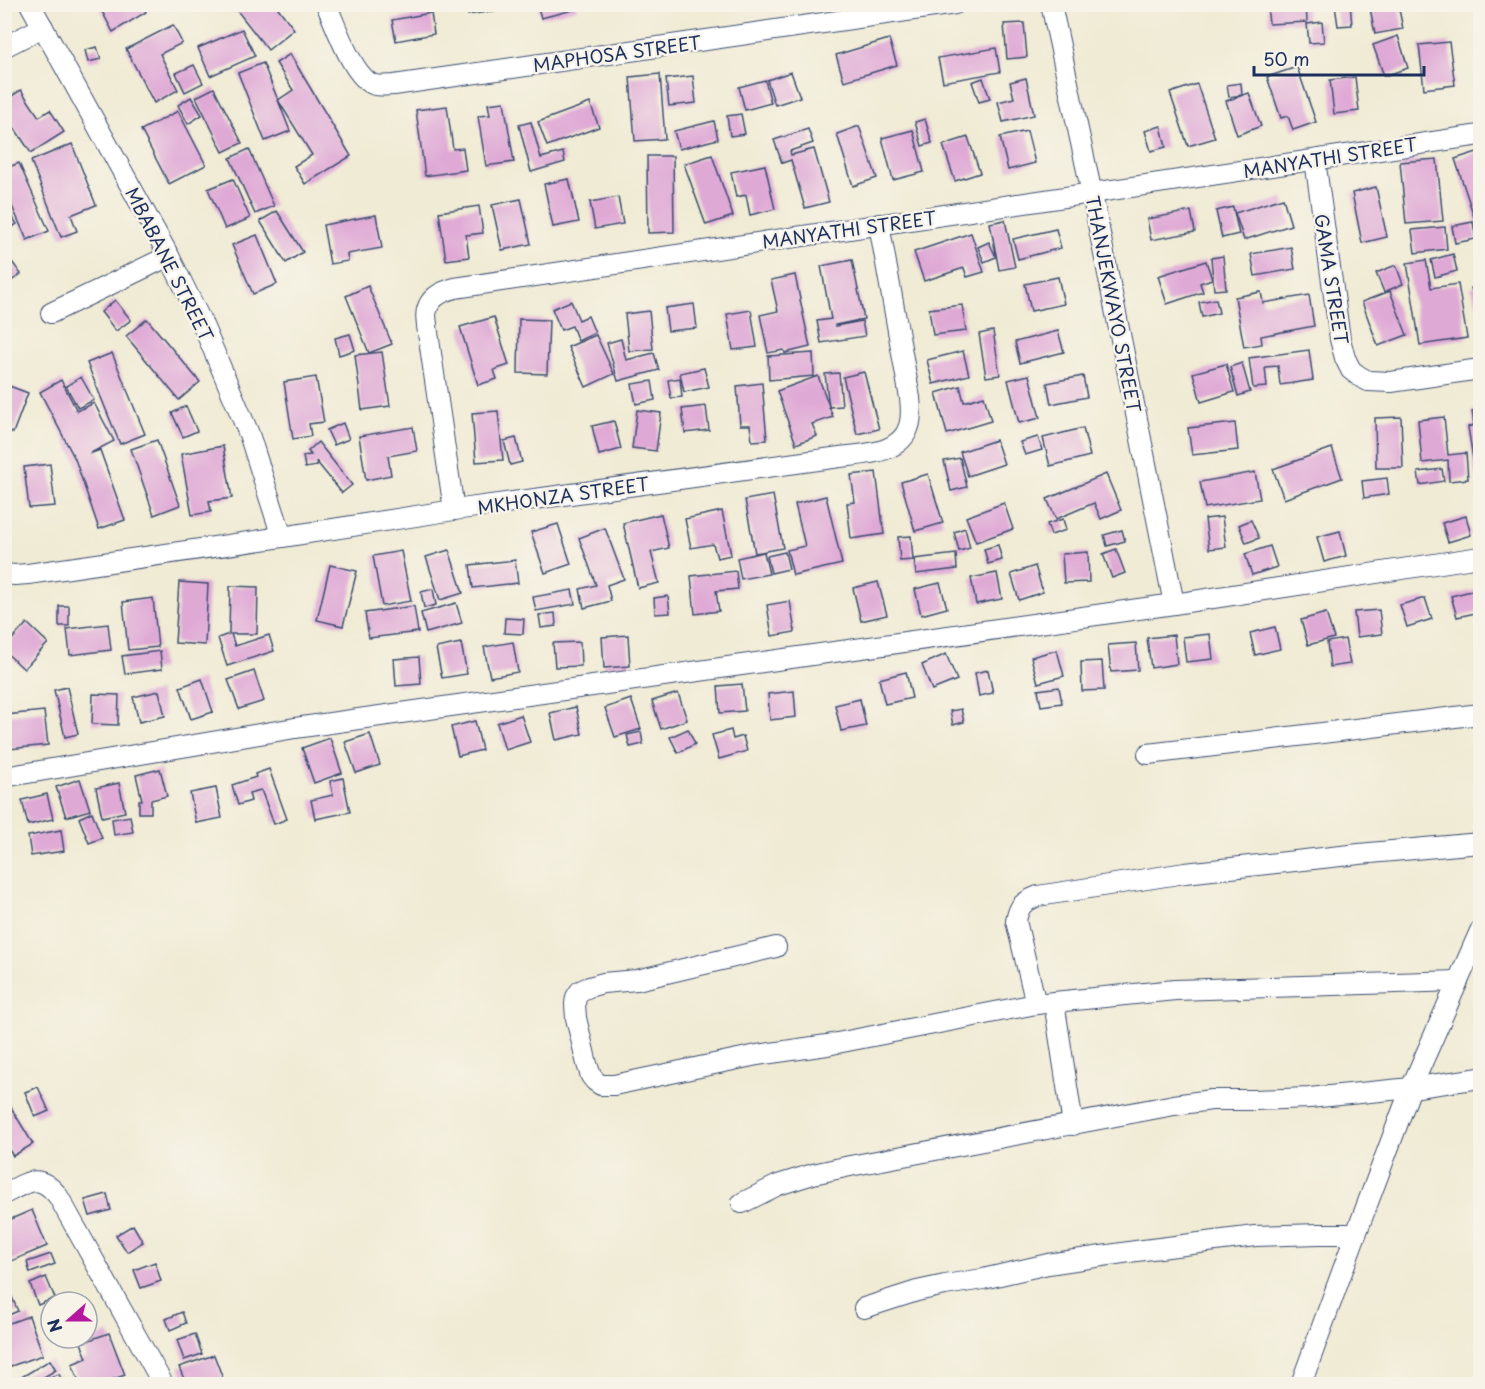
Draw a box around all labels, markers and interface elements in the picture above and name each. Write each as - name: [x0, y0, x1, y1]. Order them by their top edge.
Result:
- street label: MAPHOSA STREET: [531, 28, 704, 78]
- scale bar: [1254, 39, 1424, 77]
- text: 50 m: [1263, 45, 1310, 72]
- street label: MANYATHI STREET: [1241, 130, 1419, 184]
- street label: MBABANE STREET: [119, 182, 221, 346]
- street label: THANJEKWAYO STREET: [1080, 193, 1148, 415]
- street label: MANYATHI STREET: [760, 203, 938, 255]
- street label: GAMA STREET: [1308, 212, 1356, 347]
- street label: MKHONZA STREET: [475, 470, 651, 520]
- north arrow: [39, 1290, 99, 1350]
- text: N: [41, 1316, 68, 1336]

